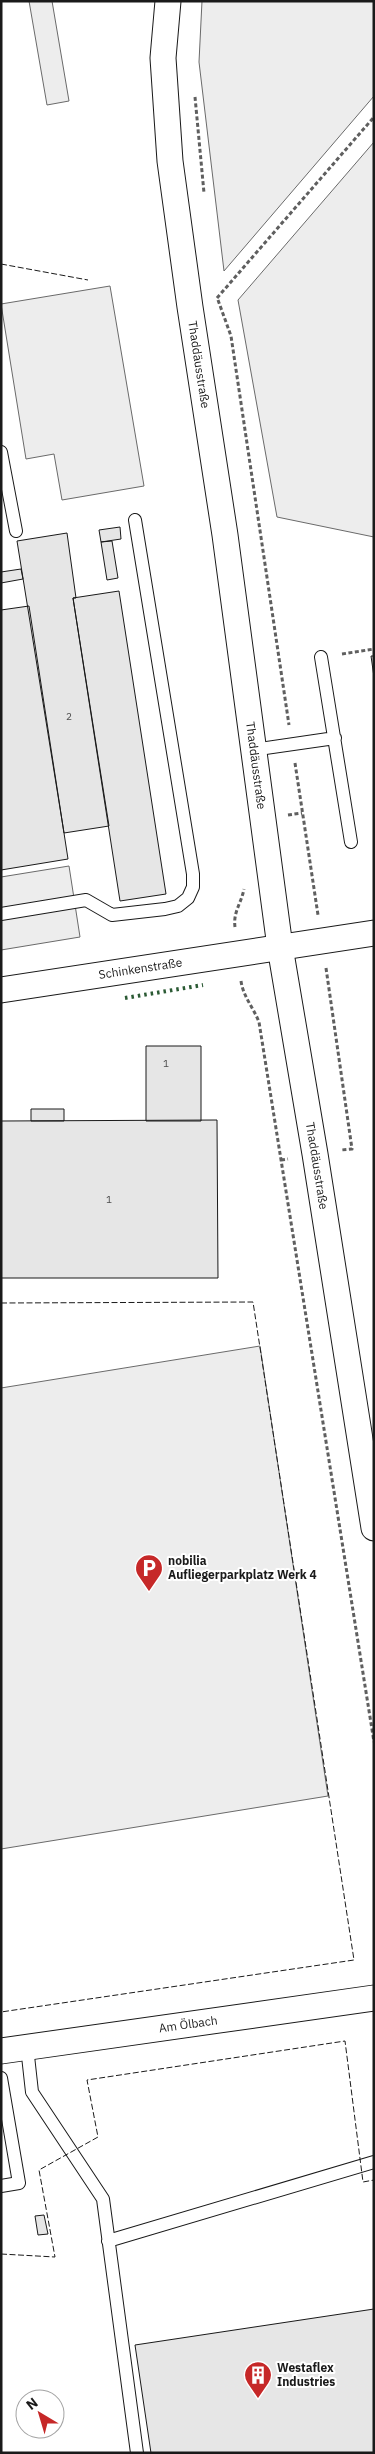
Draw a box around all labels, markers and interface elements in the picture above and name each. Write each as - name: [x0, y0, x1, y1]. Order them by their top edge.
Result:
- street label: Thaddäusstraße: [185, 320, 213, 410]
- house number: 2: [66, 710, 72, 723]
- street label: Thaddäusstraße: [243, 721, 270, 810]
- street label: Schinkenstraße: [98, 954, 184, 982]
- house number: 1: [163, 1057, 169, 1070]
- street label: Thaddäusstraße: [303, 1121, 332, 1211]
- house number: 1: [106, 1193, 112, 1206]
- parking icon: nobilia Aufliegerparkplatz Werk 4: [134, 1553, 164, 1592]
- place label: nobilia Aufliegerparkplatz Werk 4: [168, 1553, 317, 1582]
- street label: Am Ölbach: [158, 2012, 218, 2035]
- building icon: Westaflex Industries: [243, 2360, 273, 2399]
- place label: Westaflex Industries: [277, 2360, 335, 2389]
- north arrow: [15, 2389, 65, 2439]
- text: N: [22, 2394, 42, 2414]

